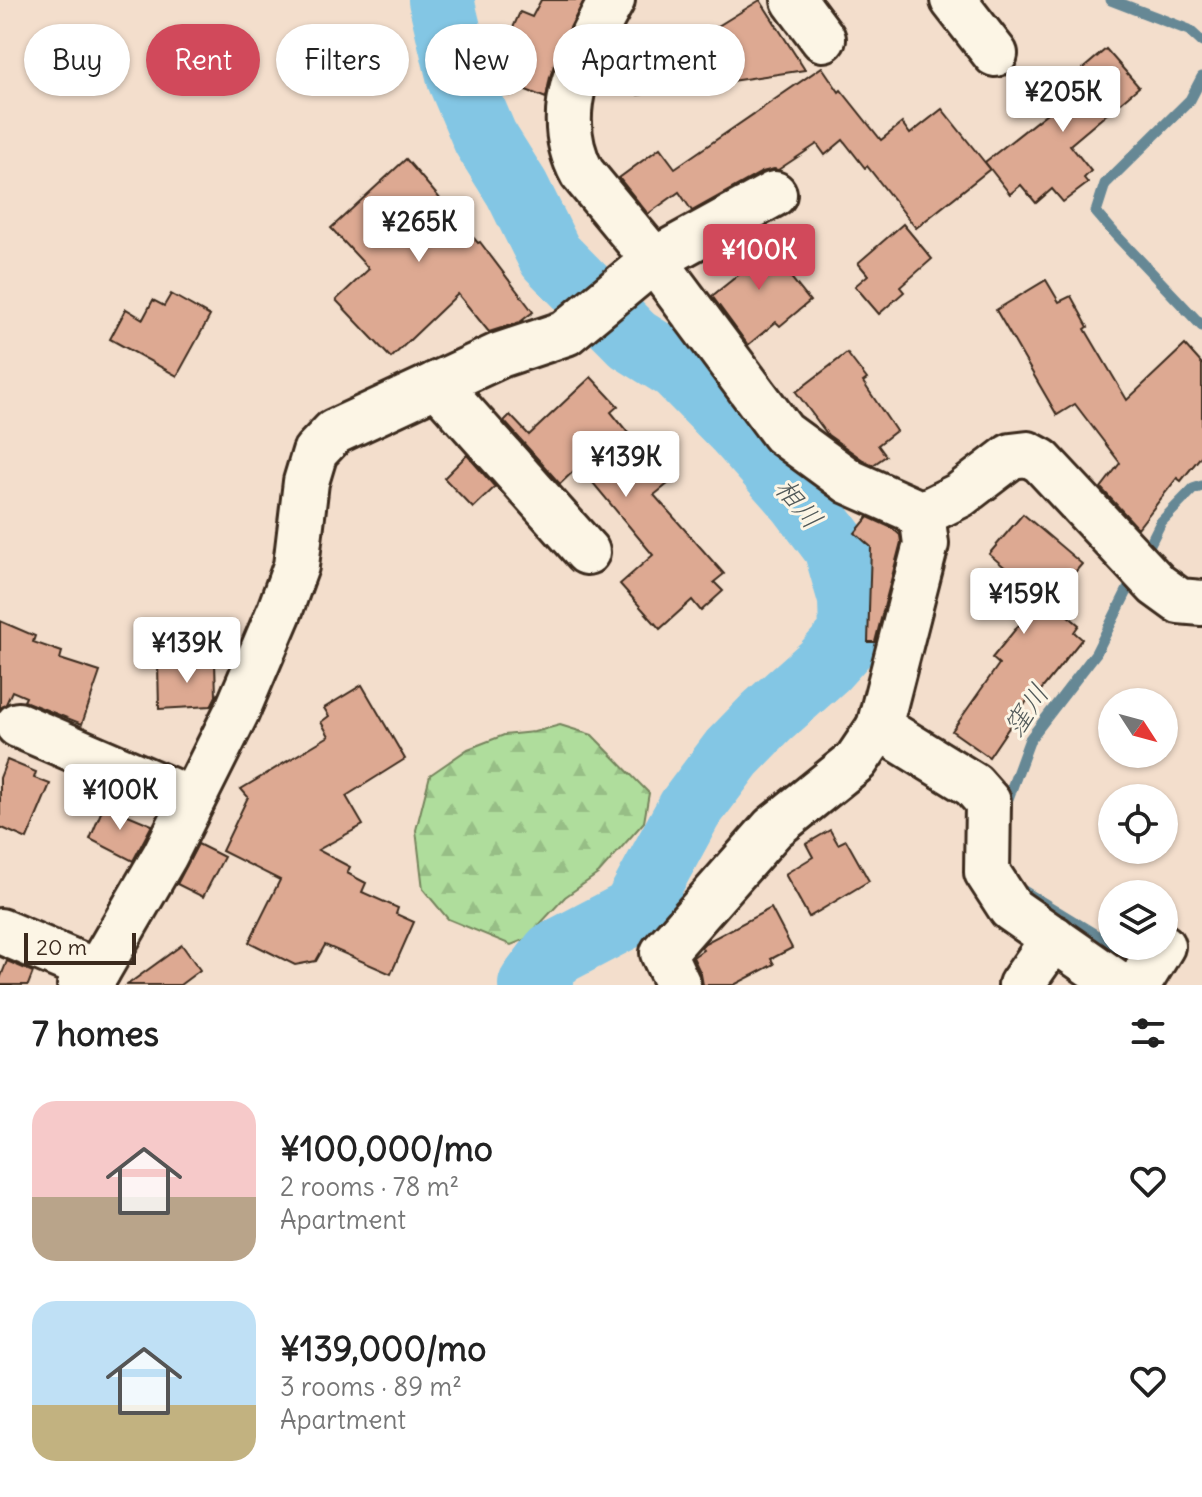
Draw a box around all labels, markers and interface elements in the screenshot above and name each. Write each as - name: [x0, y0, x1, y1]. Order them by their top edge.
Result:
- chip: Buy: [24, 24, 130, 96]
- chip: Rent: [146, 24, 260, 96]
- chip: Filters: [276, 24, 409, 96]
- chip: New: [425, 24, 537, 96]
- chip: Apartment: [553, 24, 745, 96]
- pin: ¥205K: [1007, 66, 1119, 134]
- text: ¥205K: [1024, 75, 1102, 108]
- pin: ¥265K: [363, 196, 475, 264]
- text: ¥265K: [381, 205, 457, 238]
- pin: ¥100K: [703, 224, 815, 292]
- text: ¥100K: [721, 233, 797, 266]
- pin: ¥139K: [570, 431, 682, 499]
- text: ¥139K: [590, 440, 662, 473]
- water label: 相川: [767, 470, 831, 536]
- pin: ¥159K: [968, 568, 1080, 636]
- text: ¥159K: [988, 577, 1060, 610]
- pin: ¥139K: [131, 617, 243, 685]
- text: ¥139K: [151, 626, 223, 659]
- water label: 窪川: [995, 677, 1057, 743]
- north arrow: [1098, 688, 1178, 768]
- map controls: [1098, 688, 1178, 960]
- pin: ¥100K: [64, 764, 176, 832]
- text: ¥100K: [82, 773, 158, 806]
- button: locate: [1098, 784, 1178, 864]
- button: layers: [1098, 880, 1178, 960]
- scale bar: [24, 929, 136, 965]
- text: 20 m: [36, 933, 87, 961]
- icon: filters: [1126, 1011, 1170, 1055]
- text: 7 homes: [32, 1012, 159, 1055]
- text: ¥100,000/mo: [280, 1127, 493, 1170]
- icon: home: [96, 1133, 192, 1229]
- icon: heart: [1126, 1159, 1170, 1203]
- text: 2 rooms · 78 m²: [280, 1170, 459, 1203]
- text: Apartment: [280, 1203, 406, 1236]
- text: ¥139,000/mo: [280, 1327, 486, 1370]
- icon: home: [96, 1333, 192, 1429]
- icon: heart: [1126, 1359, 1170, 1403]
- text: 3 rooms · 89 m²: [280, 1370, 462, 1403]
- text: Apartment: [280, 1403, 406, 1436]

